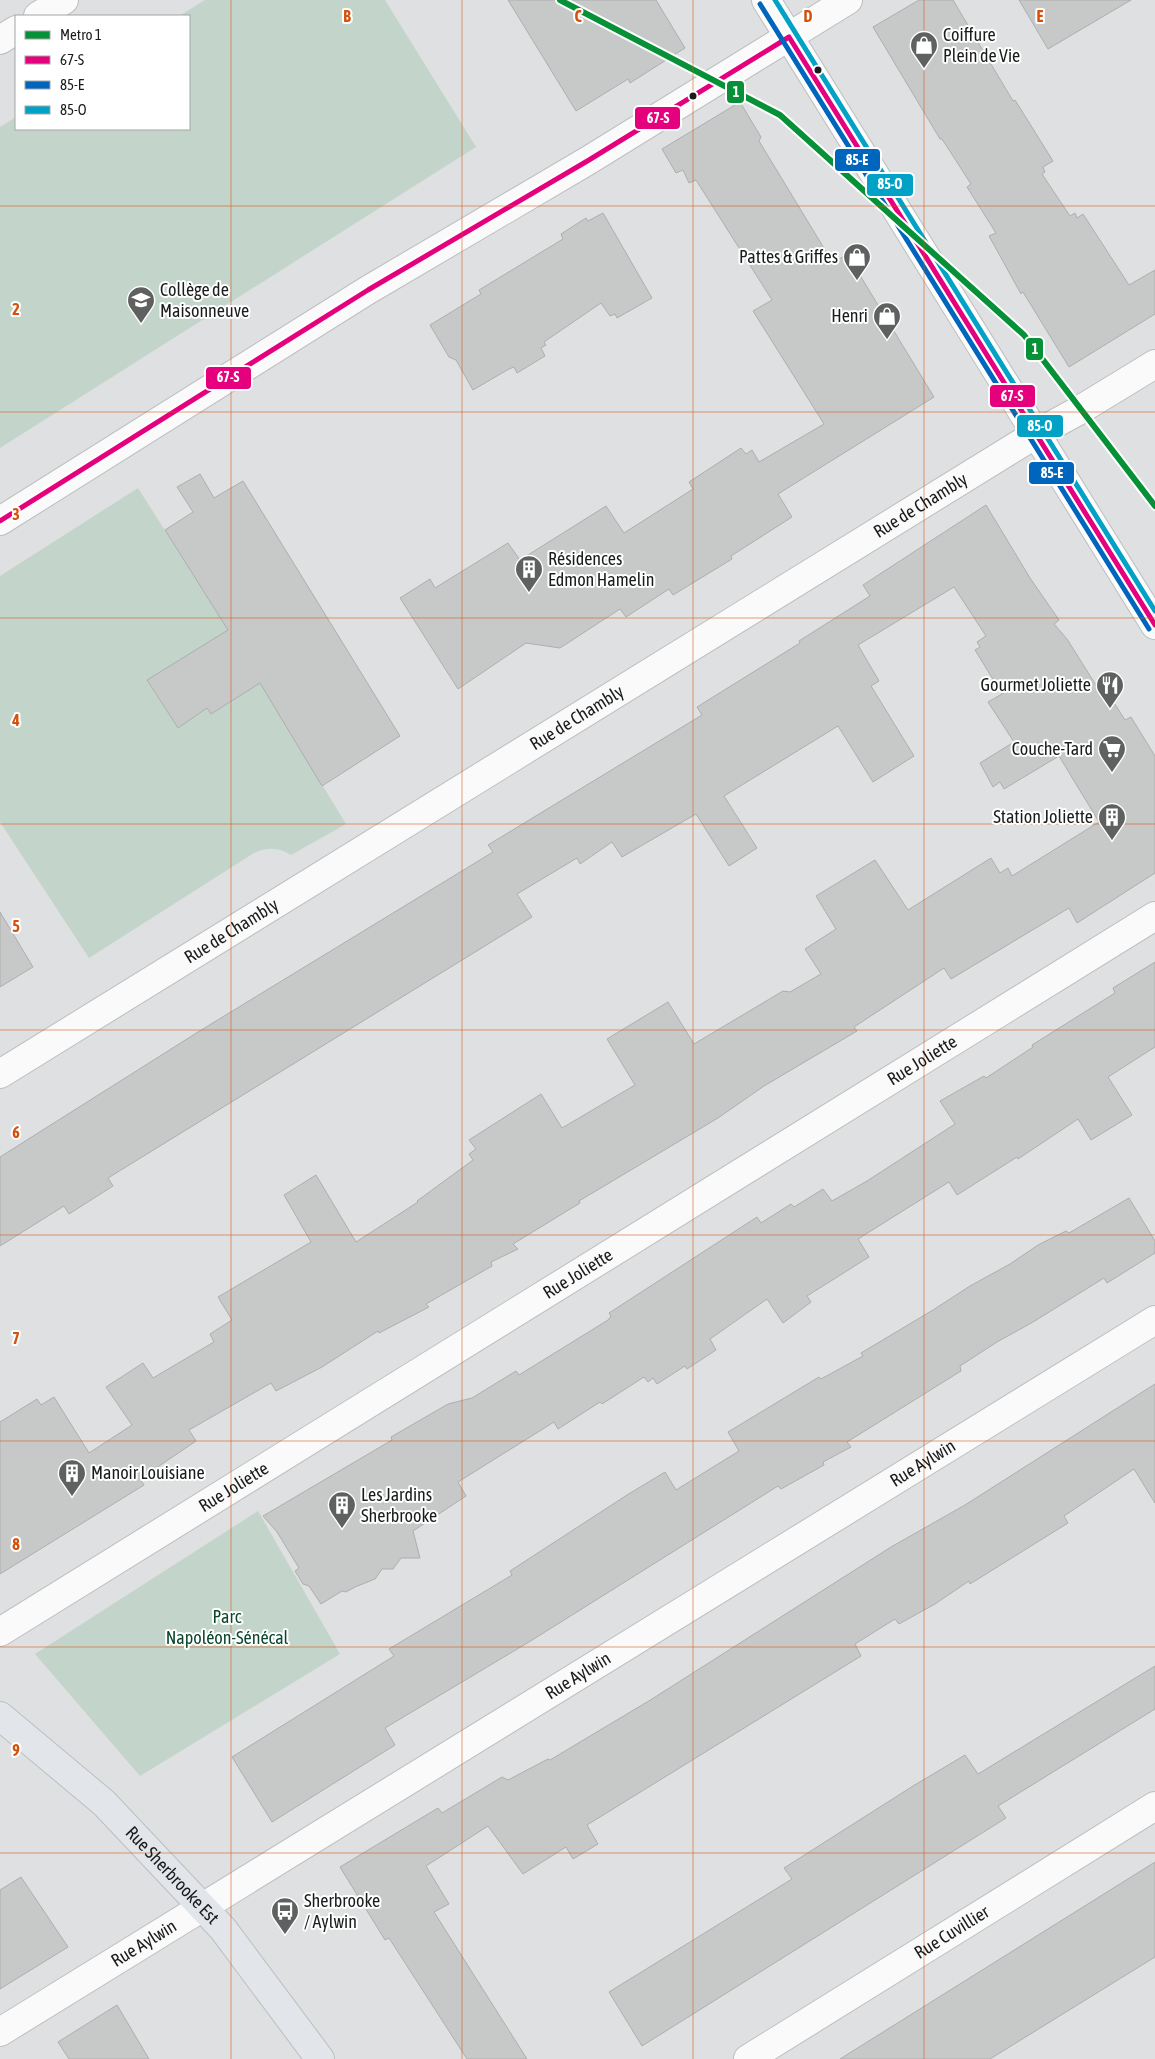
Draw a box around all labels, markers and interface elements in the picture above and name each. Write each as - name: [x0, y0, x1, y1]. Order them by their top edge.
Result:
- text: B: [343, 7, 351, 25]
- text: C: [574, 7, 582, 25]
- text: D: [804, 7, 813, 25]
- text: E: [1037, 7, 1044, 25]
- legend: [15, 15, 190, 130]
- place label: Coiffure Plein de Vie: [943, 24, 1020, 66]
- text: Metro 1: [60, 26, 102, 43]
- shop icon: Coiffure Plein de Vie: [909, 30, 939, 69]
- text: 67-S: [60, 51, 84, 68]
- unlabelled marker: [813, 65, 823, 75]
- text: 85-E: [60, 76, 85, 93]
- line badge: 1: [726, 80, 745, 104]
- text: 1: [733, 84, 740, 100]
- unlabelled marker: [688, 91, 698, 101]
- text: 85-O: [60, 101, 87, 118]
- line badge: 67-S: [634, 106, 681, 130]
- text: 67-S: [647, 110, 669, 126]
- line badge: 85-E: [834, 148, 881, 172]
- text: 85-E: [846, 152, 868, 168]
- line badge: 85-O: [866, 173, 914, 197]
- text: 85-O: [878, 176, 902, 192]
- shop icon: Pattes & Griffes: [842, 242, 872, 281]
- place label: Pattes & Griffes: [739, 246, 838, 267]
- place label: Collège de Maisonneuve: [160, 279, 249, 321]
- school or university icon: Collège de Maisonneuve: [126, 285, 156, 324]
- text: 2: [12, 300, 20, 318]
- shop icon: Henri: [872, 301, 902, 340]
- place label: Henri: [831, 305, 868, 326]
- line badge: 1: [1025, 337, 1044, 361]
- text: 1: [1032, 341, 1039, 357]
- line badge: 67-S: [205, 366, 252, 390]
- text: 67-S: [217, 369, 239, 385]
- line badge: 67-S: [989, 384, 1036, 408]
- text: 67-S: [1001, 388, 1023, 404]
- line badge: 85-O: [1016, 414, 1064, 438]
- text: 85-O: [1028, 418, 1052, 434]
- line badge: 85-E: [1028, 461, 1075, 485]
- text: 85-E: [1041, 465, 1063, 481]
- street label: Rue de Chambly: [870, 468, 971, 542]
- text: 3: [12, 505, 20, 523]
- place label: Résidences Edmon Hamelin: [548, 548, 654, 590]
- building icon: Résidences Edmon Hamelin: [514, 554, 544, 593]
- restaurant icon: Gourmet Joliette: [1095, 670, 1125, 709]
- place label: Gourmet Joliette: [981, 674, 1091, 695]
- street label: Rue de Chambly: [526, 680, 627, 754]
- text: 4: [11, 711, 20, 729]
- supermarket icon: Couche-Tard: [1097, 734, 1127, 773]
- place label: Couche-Tard: [1012, 738, 1093, 759]
- building icon: Station Joliette: [1097, 802, 1127, 841]
- place label: Station Joliette: [993, 806, 1093, 827]
- street label: Rue de Chambly: [180, 894, 282, 967]
- text: 5: [12, 917, 20, 935]
- street label: Rue Joliette: [883, 1030, 961, 1089]
- text: 6: [12, 1123, 20, 1141]
- street label: Rue Joliette: [539, 1244, 616, 1303]
- text: 7: [12, 1329, 20, 1347]
- street label: Rue Aylwin: [886, 1435, 959, 1491]
- street label: Rue Joliette: [195, 1457, 272, 1516]
- building icon: Manoir Louisiane: [57, 1458, 87, 1497]
- place label: Manoir Louisiane: [91, 1462, 205, 1483]
- place label: Les Jardins Sherbrooke: [361, 1484, 437, 1526]
- building icon: Les Jardins Sherbrooke: [327, 1490, 357, 1529]
- text: 8: [12, 1535, 20, 1553]
- park label: Parc Napoléon-Sénécal: [166, 1606, 289, 1648]
- street label: Rue Aylwin: [541, 1647, 614, 1703]
- text: 9: [12, 1741, 20, 1759]
- street label: Rue Sherbrooke Est: [122, 1822, 224, 1928]
- place label: Sherbrooke / Aylwin: [304, 1890, 380, 1932]
- bus stop icon: Sherbrooke / Aylwin: [270, 1896, 300, 1935]
- street label: Rue Cuvillier: [910, 1900, 993, 1963]
- street label: Rue Aylwin: [107, 1915, 180, 1971]

